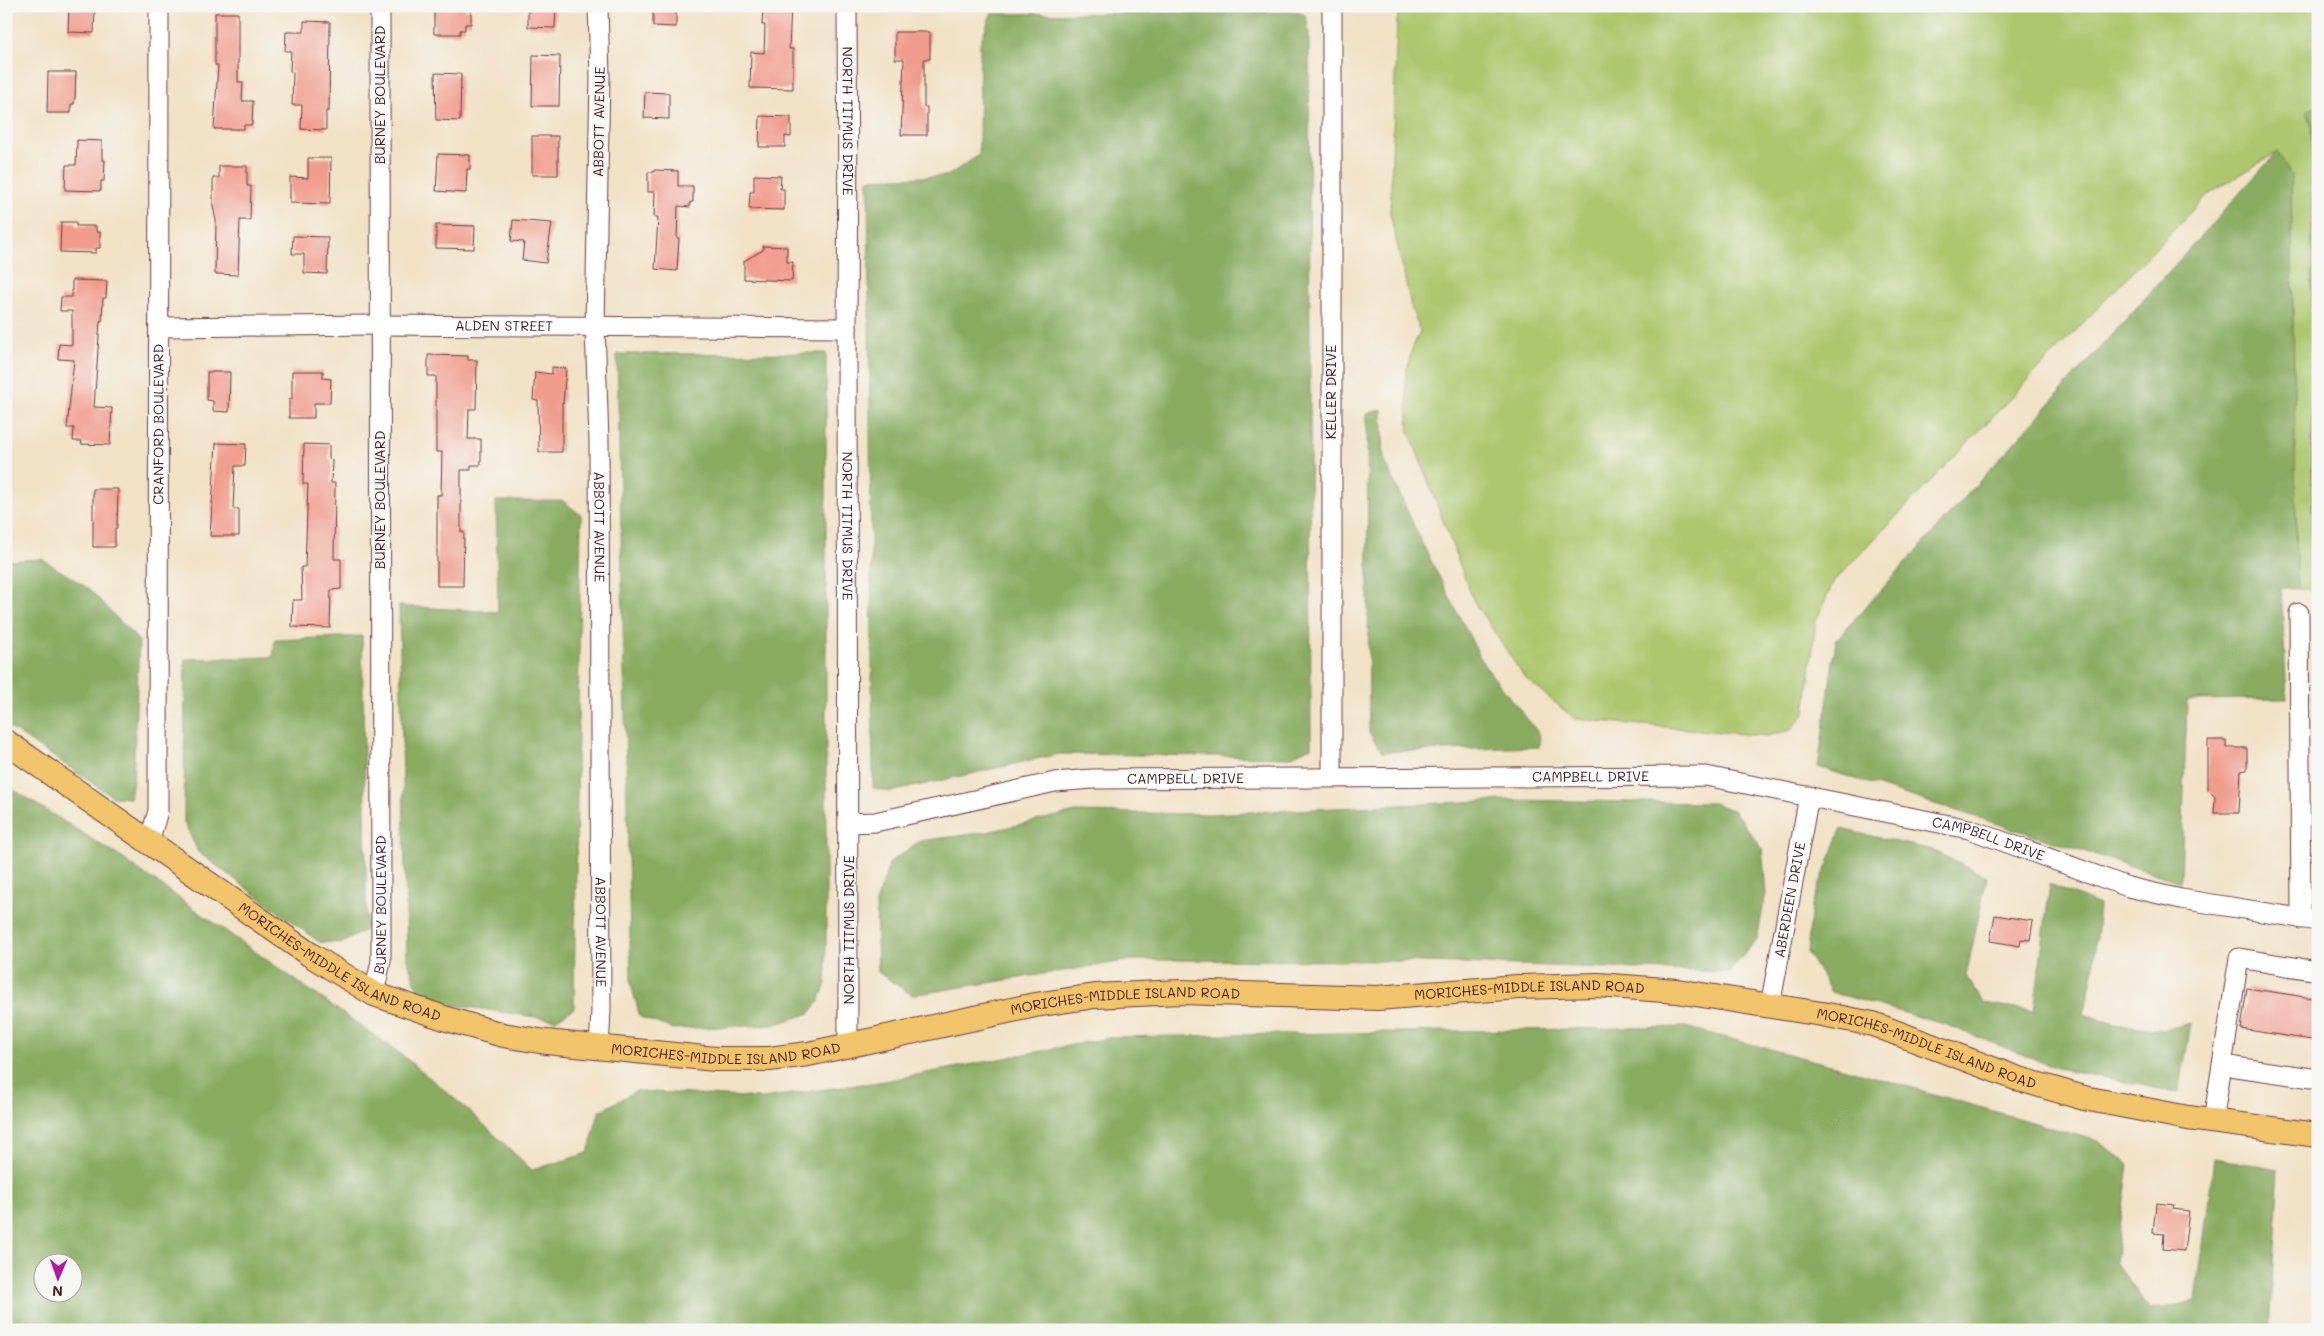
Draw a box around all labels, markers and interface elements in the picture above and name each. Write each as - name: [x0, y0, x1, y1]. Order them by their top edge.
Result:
- street label: BURNEY BOULEVARD: [370, 26, 389, 164]
- street label: NORTH TITMUS DRIVE: [838, 46, 858, 196]
- street label: ABBOTT AVENUE: [588, 67, 609, 177]
- street label: ALDEN STREET: [455, 315, 553, 335]
- street label: CRANFORD BOULEVARD: [148, 344, 168, 505]
- street label: KELLER DRIVE: [1321, 345, 1340, 439]
- street label: BURNEY BOULEVARD: [370, 431, 389, 569]
- street label: NORTH TITMUS DRIVE: [838, 451, 858, 601]
- street label: ABBOTT AVENUE: [590, 471, 609, 582]
- street label: CAMPBELL DRIVE: [1532, 766, 1649, 786]
- street label: CAMPBELL DRIVE: [1127, 768, 1244, 788]
- street label: CAMPBELL DRIVE: [1931, 812, 2047, 865]
- street label: BURNEY BOULEVARD: [368, 835, 390, 976]
- street label: ABERDEEN DRIVE: [1769, 840, 1809, 959]
- street label: NORTH TITMUS DRIVE: [839, 856, 858, 1005]
- street label: ABBOTT AVENUE: [592, 876, 611, 987]
- street label: MORICHES-MIDDLE ISLAND ROAD: [235, 898, 444, 1025]
- street label: MORICHES-MIDDLE ISLAND ROAD: [1413, 975, 1645, 1004]
- street label: MORICHES-MIDDLE ISLAND ROAD: [1009, 982, 1240, 1019]
- street label: MORICHES-MIDDLE ISLAND ROAD: [1815, 1003, 2039, 1092]
- street label: MORICHES-MIDDLE ISLAND ROAD: [610, 1037, 842, 1068]
- north arrow: [32, 1254, 82, 1304]
- text: N: [52, 1282, 63, 1301]

